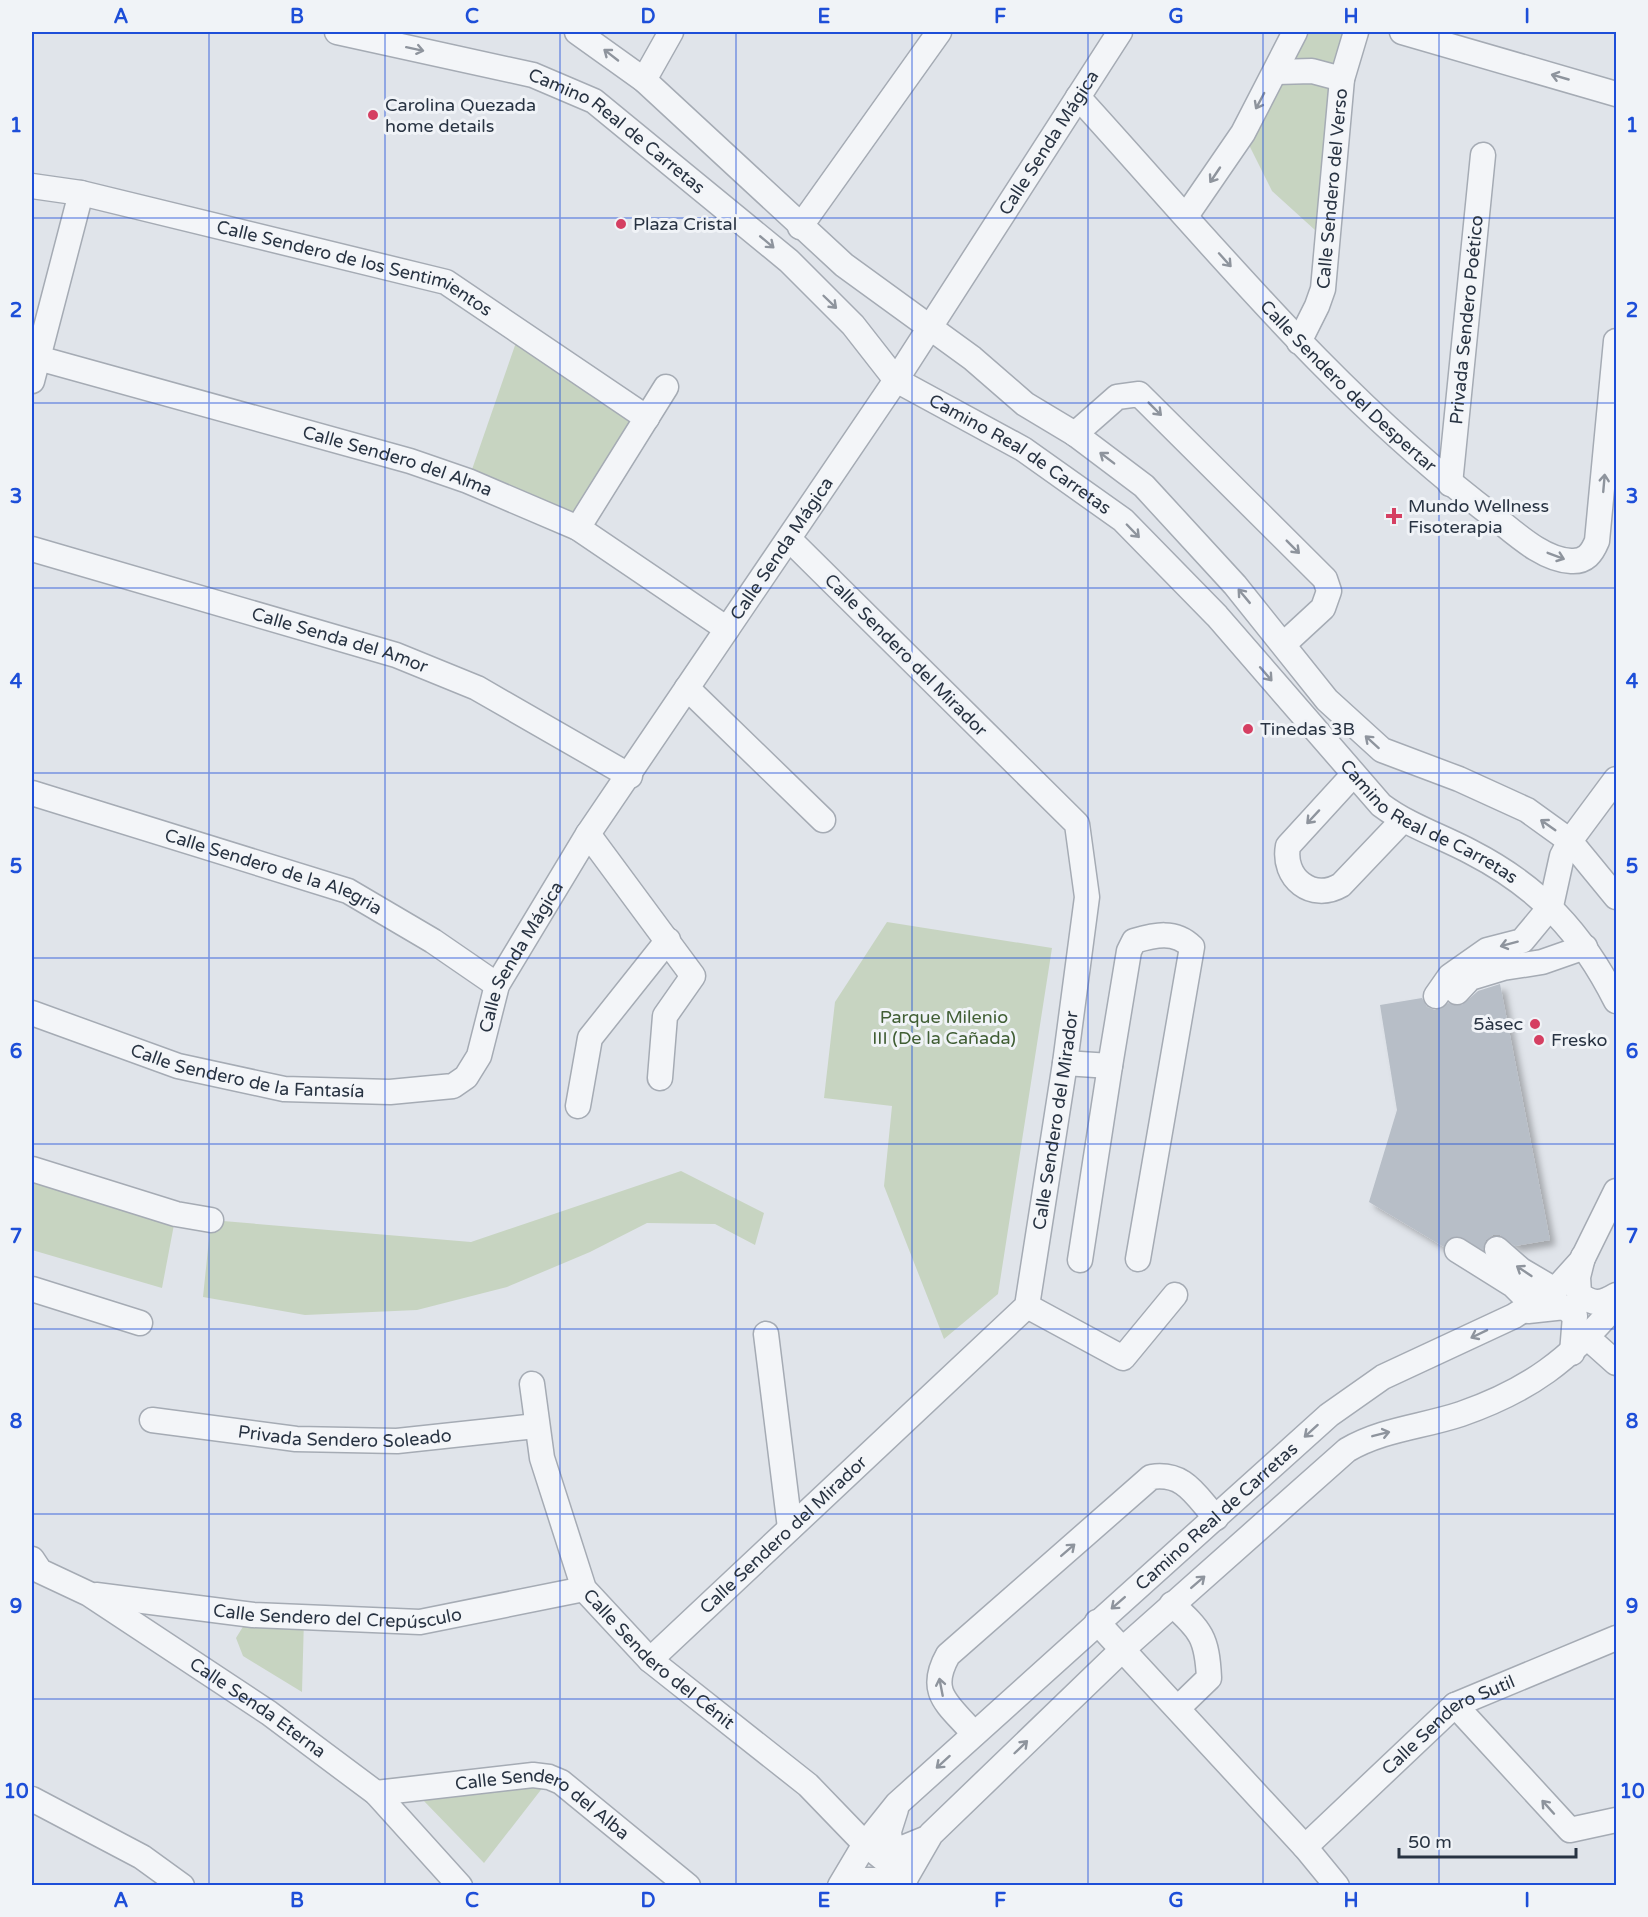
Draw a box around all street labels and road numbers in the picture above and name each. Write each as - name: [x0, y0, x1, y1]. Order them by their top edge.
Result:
- street label: Camino Real de Carretas: [525, 63, 710, 199]
- street label: Calle Senda Mágica: [994, 66, 1103, 219]
- street label: Calle Sendero del Verso: [1312, 87, 1352, 290]
- street label: Privada Sendero Poético: [1445, 214, 1488, 425]
- street label: Calle Sendero de los Sentimientos: [214, 215, 496, 321]
- street label: Calle Sendero del Despertar: [1255, 295, 1441, 477]
- street label: Camino Real de Carretas: [925, 389, 1115, 519]
- street label: Calle Sendero del Alma: [300, 421, 496, 501]
- street label: Calle Senda Mágica: [725, 473, 838, 624]
- street label: Calle Sendero del Mirador: [820, 569, 992, 741]
- street label: Calle Senda del Amor: [249, 603, 431, 678]
- street label: Camino Real de Carretas: [1336, 755, 1522, 888]
- street label: Calle Sendero de la Alegria: [162, 824, 386, 920]
- street label: Calle Senda Mágica: [474, 877, 568, 1035]
- street label: Calle Sendero del Mirador: [1028, 1009, 1083, 1231]
- street label: Calle Sendero de la Fantasía: [127, 1039, 365, 1102]
- street label: Privada Sendero Soleado: [237, 1420, 453, 1452]
- street label: Camino Real de Carretas: [1131, 1438, 1302, 1595]
- street label: Calle Sendero del Mirador: [695, 1451, 872, 1618]
- street label: Calle Sendero del Cénit: [578, 1584, 739, 1734]
- street label: Calle Sendero del Crepúsculo: [212, 1599, 464, 1633]
- street label: Calle Senda Eterna: [185, 1653, 330, 1763]
- street label: Calle Sendero Sutil: [1377, 1670, 1518, 1779]
- street label: Calle Sendero del Alba: [454, 1764, 634, 1844]

